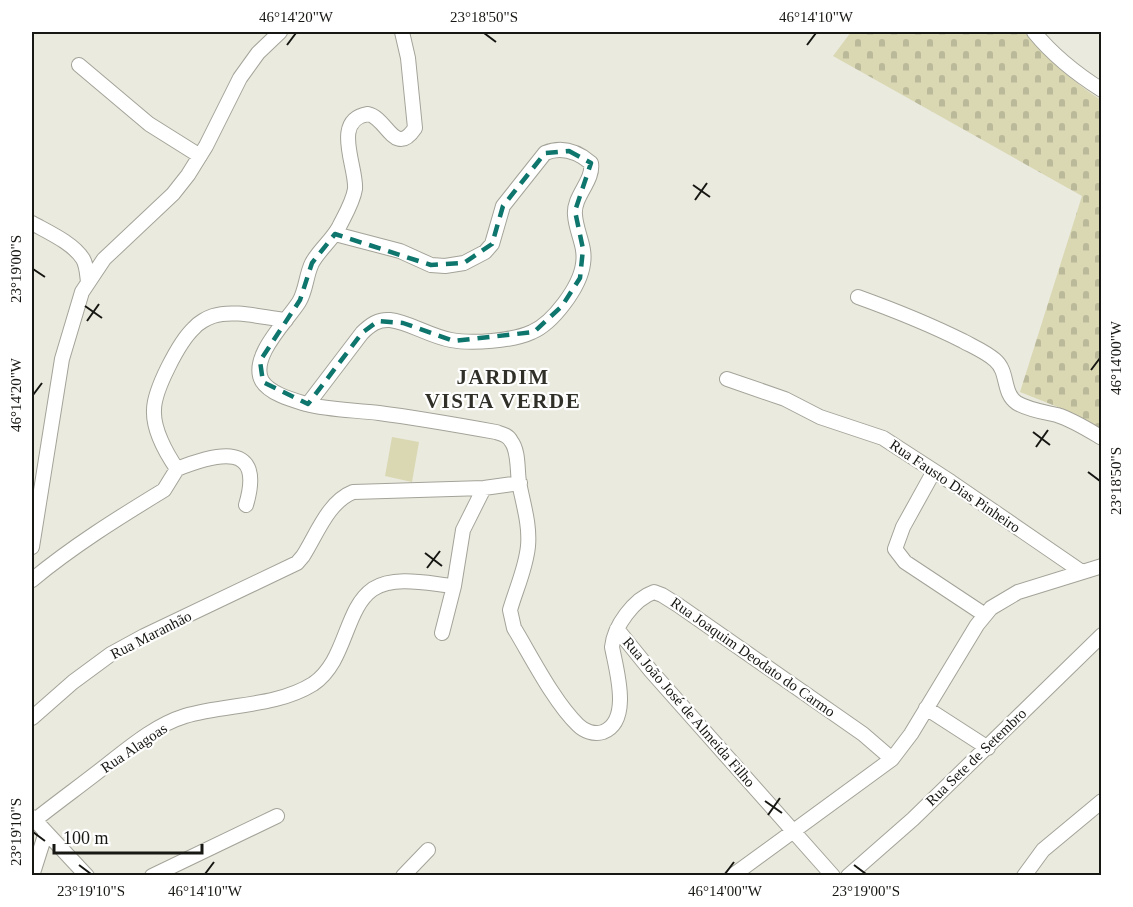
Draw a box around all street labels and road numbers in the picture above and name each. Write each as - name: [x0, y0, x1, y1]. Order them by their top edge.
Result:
- street label: Rua Fausto Dias Pinheiro: [887, 436, 1023, 536]
- street label: Rua Joaquim Deodato do Carmo: [668, 594, 838, 720]
- street label: Rua Maranhão: [108, 608, 194, 662]
- street label: Rua João José de Almeida Filho: [620, 634, 758, 790]
- street label: Rua Sete de Setembro: [923, 705, 1029, 809]
- street label: Rua Alagoas: [98, 720, 170, 776]

